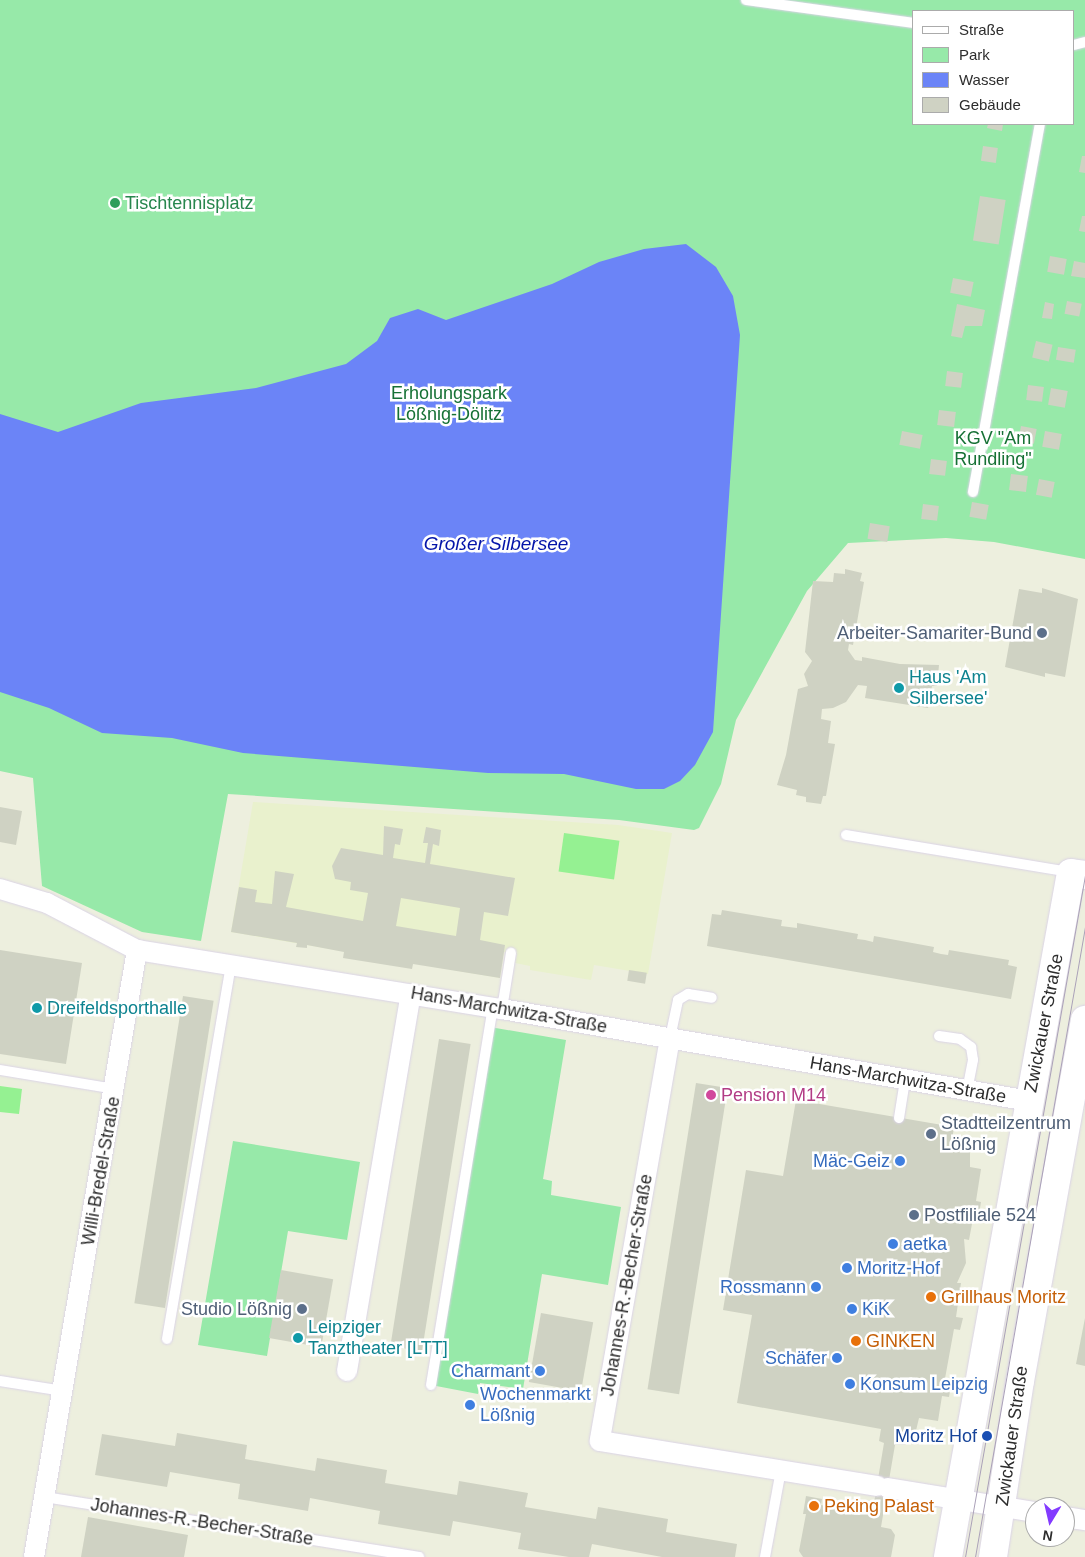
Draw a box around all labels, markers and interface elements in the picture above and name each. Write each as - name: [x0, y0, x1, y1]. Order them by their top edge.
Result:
- legend: [912, 10, 1075, 125]
- text: Straße: [959, 21, 1004, 38]
- text: Park: [959, 46, 990, 63]
- text: Wasser: [959, 71, 1009, 88]
- text: Gebäude: [959, 96, 1021, 113]
- place label: Tischtennisplatz: [125, 192, 253, 214]
- marker: Tischtennisplatz: [109, 197, 121, 209]
- park label: Erholungspark Lößnig-Dölitz: [391, 383, 507, 426]
- park label: KGV "Am Rundling": [954, 428, 1032, 470]
- water label: Großer Silbersee: [424, 533, 568, 555]
- place label: Arbeiter-Samariter-Bund: [837, 622, 1032, 644]
- marker: Arbeiter-Samariter-Bund: [1036, 627, 1048, 639]
- place label: Haus 'Am Silbersee': [909, 667, 987, 710]
- marker: Haus 'Am Silbersee': [893, 682, 905, 694]
- street label: Zwickauer Straße: [1020, 952, 1068, 1094]
- street label: Hans-Marchwitza-Straße: [409, 982, 609, 1038]
- place label: Dreifeldsporthalle: [47, 997, 187, 1019]
- marker: Dreifeldsporthalle: [31, 1002, 43, 1014]
- street label: Hans-Marchwitza-Straße: [808, 1052, 1008, 1108]
- place label: Pension M14: [721, 1084, 826, 1106]
- marker: Pension M14: [705, 1089, 717, 1101]
- street label: Willi-Bredel-Straße: [77, 1095, 125, 1247]
- place label: Stadtteilzentrum Lößnig: [941, 1113, 1071, 1156]
- marker: Stadtteilzentrum Lößnig: [925, 1128, 937, 1140]
- place label: Mäc-Geiz: [813, 1150, 890, 1172]
- marker: Mäc-Geiz: [894, 1155, 906, 1167]
- street label: Johannes-R.-Becher-Straße: [597, 1172, 657, 1398]
- place label: Postfiliale 524: [924, 1204, 1036, 1226]
- marker: Postfiliale 524: [908, 1209, 920, 1221]
- place label: aetka: [903, 1233, 947, 1255]
- marker: aetka: [887, 1238, 899, 1250]
- place label: Moritz-Hof: [857, 1257, 940, 1279]
- marker: Moritz-Hof: [841, 1262, 853, 1274]
- place label: Rossmann: [720, 1276, 806, 1298]
- marker: Rossmann: [810, 1281, 822, 1293]
- place label: Grillhaus Moritz: [941, 1286, 1066, 1308]
- marker: Grillhaus Moritz: [925, 1291, 937, 1303]
- place label: Studio Lößnig: [181, 1298, 292, 1320]
- place label: KiK: [862, 1298, 890, 1320]
- marker: Studio Lößnig: [296, 1303, 308, 1315]
- marker: KiK: [846, 1303, 858, 1315]
- place label: Leipziger Tanztheater [LTT]: [308, 1317, 448, 1360]
- place label: GINKEN: [866, 1330, 935, 1352]
- marker: Leipziger Tanztheater [LTT]: [292, 1332, 304, 1344]
- marker: GINKEN: [850, 1335, 862, 1347]
- place label: Schäfer: [765, 1347, 827, 1369]
- marker: Schäfer: [831, 1352, 843, 1364]
- place label: Charmant: [451, 1360, 530, 1382]
- marker: Charmant: [534, 1365, 546, 1377]
- street label: Zwickauer Straße: [991, 1365, 1033, 1507]
- place label: Konsum Leipzig: [860, 1373, 988, 1395]
- marker: Konsum Leipzig: [844, 1378, 856, 1390]
- place label: Wochenmarkt Lößnig: [480, 1384, 591, 1426]
- marker: Wochenmarkt Lößnig: [464, 1399, 476, 1411]
- place label: Moritz Hof: [895, 1425, 977, 1447]
- marker: Moritz Hof: [981, 1430, 993, 1442]
- street label: Johannes-R.-Becher-Straße: [89, 1494, 315, 1550]
- place label: Peking Palast: [824, 1495, 934, 1517]
- north arrow: [1025, 1497, 1075, 1547]
- marker: Peking Palast: [808, 1500, 820, 1512]
- text: N: [1042, 1527, 1054, 1545]

